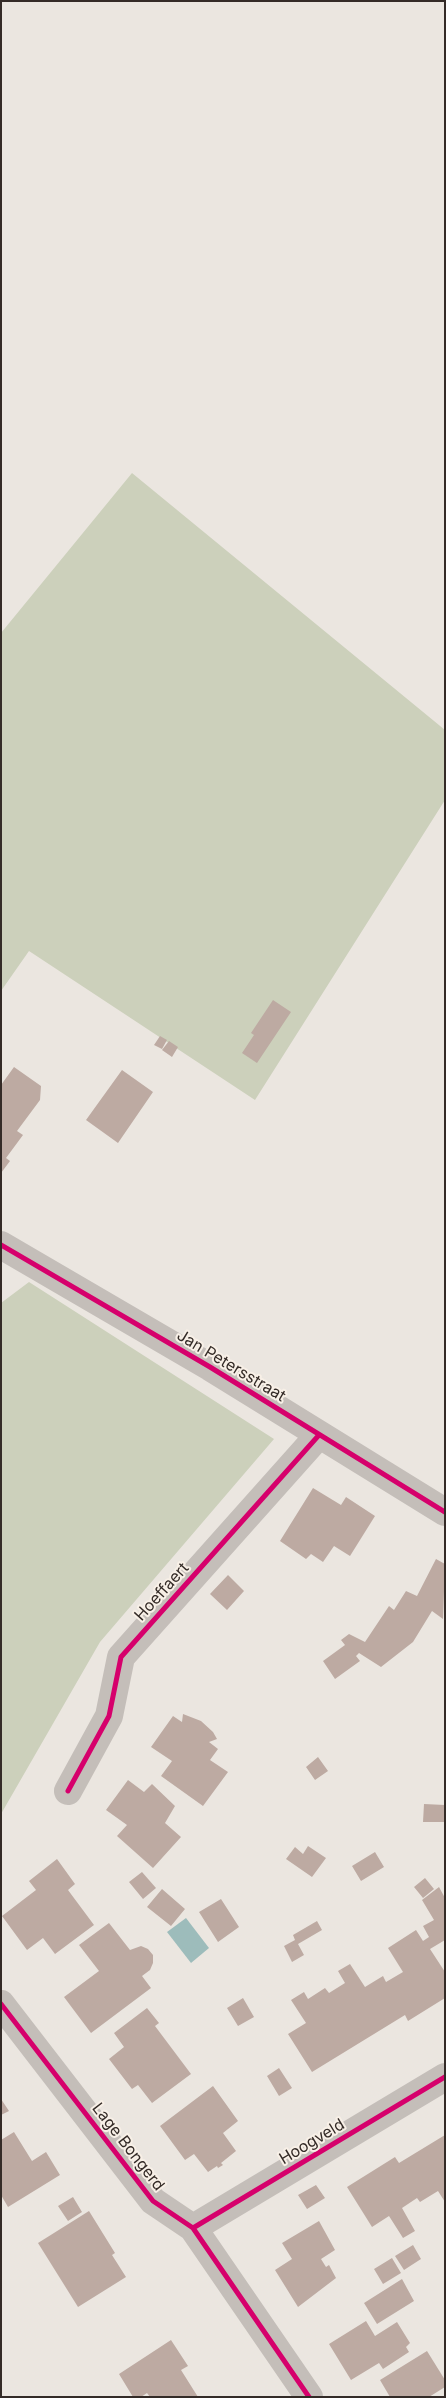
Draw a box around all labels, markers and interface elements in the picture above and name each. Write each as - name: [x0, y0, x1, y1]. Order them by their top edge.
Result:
- street label: Jan Petersstraat: [173, 1326, 289, 1406]
- street label: Hoeffaert: [131, 1559, 193, 1625]
- street label: Lage Bongerd: [88, 2099, 168, 2195]
- street label: Hoogveld: [276, 2115, 348, 2169]

